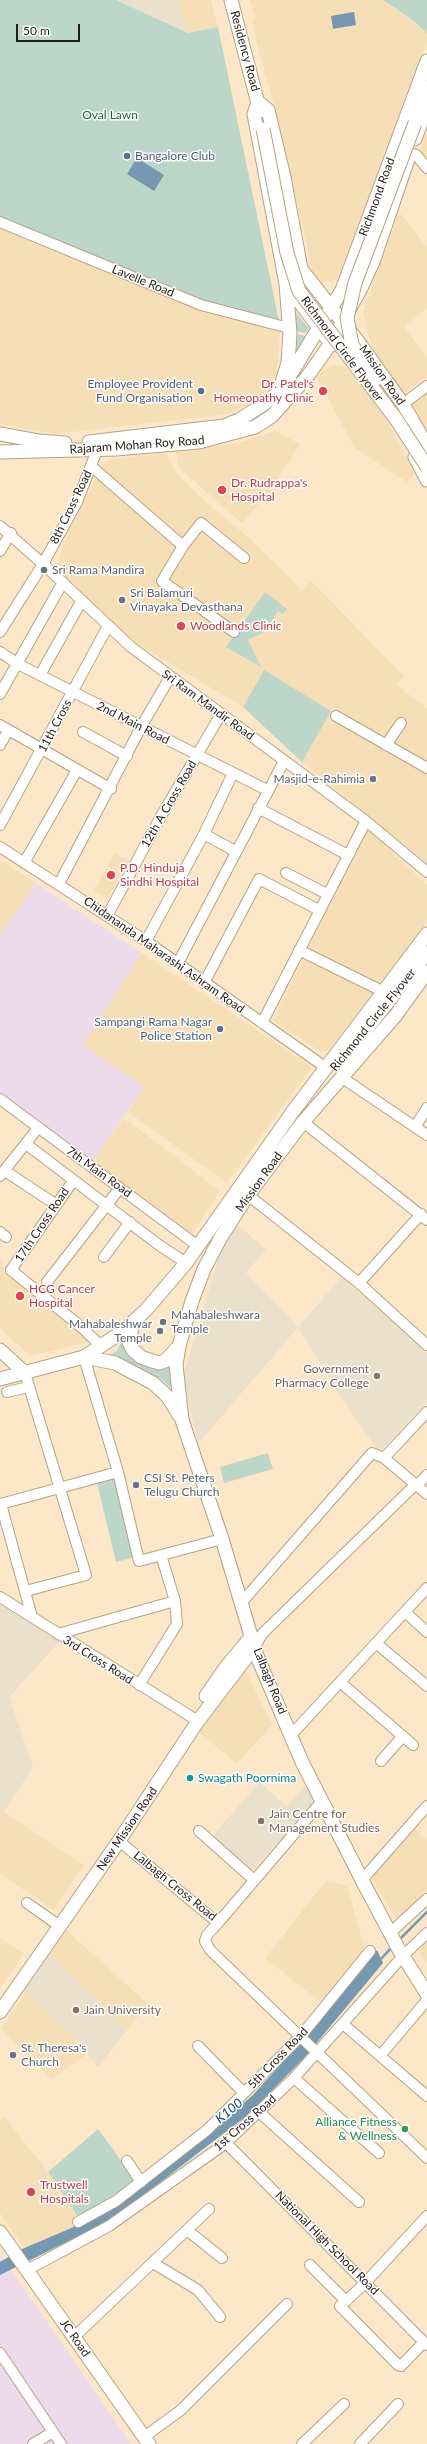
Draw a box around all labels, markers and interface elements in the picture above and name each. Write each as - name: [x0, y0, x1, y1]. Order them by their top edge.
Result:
- street label: Residency Road: [227, 9, 263, 93]
- scale bar: [18, 16, 82, 42]
- text: 50 m: [23, 23, 50, 38]
- park label: Oval Lawn: [82, 108, 138, 122]
- place label: Bangalore Club: [135, 149, 215, 163]
- marker: Bangalore Club: [122, 151, 132, 161]
- street label: Richmond Road: [356, 156, 398, 238]
- street label: Lavelle Road: [110, 262, 176, 300]
- street label: Richmond Circle Flyover: [298, 294, 386, 404]
- street label: Mission Road: [356, 342, 408, 408]
- place label: Employee Provident Fund Organisation: [88, 377, 193, 405]
- place label: Dr. Patel's Homeopathy Clinic: [213, 377, 314, 405]
- marker: Dr. Patel's Homeopathy Clinic: [317, 385, 329, 397]
- marker: Employee Provident Fund Organisation: [196, 386, 206, 396]
- street label: Rajaram Mohan Roy Road: [69, 433, 205, 457]
- street label: 8th Cross Road: [47, 468, 95, 546]
- place label: Dr. Rudrappa's Hospital: [231, 476, 308, 504]
- marker: Dr. Rudrappa's Hospital: [216, 484, 228, 496]
- place label: Sri Rama Mandira: [52, 563, 144, 577]
- marker: Sri Rama Mandira: [39, 565, 49, 575]
- place label: Sri Balamuri Vinayaka Devasthana: [130, 586, 243, 614]
- marker: Sri Balamuri Vinayaka Devasthana: [117, 595, 127, 605]
- place label: Woodlands Clinic: [190, 619, 282, 633]
- marker: Woodlands Clinic: [175, 620, 187, 632]
- street label: Sri Ram Mandir Road: [159, 667, 257, 743]
- street label: 11th Cross: [35, 697, 75, 755]
- street label: 2nd Main Road: [94, 699, 172, 747]
- street label: 12th A Cross Road: [138, 758, 200, 850]
- place label: Masjid-e-Rahimia: [273, 772, 365, 786]
- marker: Masjid-e-Rahimia: [368, 774, 378, 784]
- place label: P.D. Hinduja Sindhi Hospital: [120, 861, 199, 889]
- marker: P.D. Hinduja Sindhi Hospital: [105, 869, 117, 881]
- street label: Chidananda Maharashi Ashram Road: [81, 894, 247, 1016]
- street label: Richmond Circle Flyover: [327, 966, 419, 1074]
- place label: Sampangi Rama Nagar Police Station: [94, 1015, 212, 1043]
- marker: Sampangi Rama Nagar Police Station: [215, 1024, 225, 1034]
- street label: 7th Main Road: [64, 1143, 134, 1201]
- street label: Mission Road: [232, 1149, 286, 1215]
- street label: 17th Cross Road: [12, 1185, 72, 1265]
- place label: HCG Cancer Hospital: [29, 1282, 95, 1310]
- marker: HCG Cancer Hospital: [14, 1290, 26, 1302]
- place label: Mahabaleshwara Temple: [171, 1308, 260, 1336]
- place label: Mahabaleshwar Temple: [69, 1317, 152, 1345]
- marker: Mahabaleshwara Temple: [158, 1317, 168, 1327]
- marker: Mahabaleshwar Temple: [155, 1326, 165, 1336]
- place label: Government Pharmacy College: [275, 1362, 369, 1390]
- marker: Government Pharmacy College: [372, 1371, 382, 1381]
- place label: CSI St. Peters Telugu Church: [144, 1471, 219, 1499]
- marker: CSI St. Peters Telugu Church: [131, 1480, 141, 1490]
- street label: 3rd Cross Road: [60, 1633, 136, 1687]
- street label: Lalbagh Road: [250, 1646, 290, 1716]
- place label: Swagath Poornima: [198, 1771, 296, 1785]
- marker: Swagath Poornima: [185, 1773, 195, 1783]
- street label: New Mission Road: [94, 1784, 160, 1874]
- place label: Jain Centre for Management Studies: [269, 1807, 380, 1835]
- marker: Jain Centre for Management Studies: [256, 1816, 266, 1826]
- street label: Lalbagh Cross Road: [131, 1848, 219, 1924]
- place label: Jain University: [84, 2003, 161, 2017]
- marker: Jain University: [71, 2005, 81, 2015]
- street label: 5th Cross Road: [245, 2024, 311, 2092]
- place label: St. Theresa's Church: [21, 2041, 86, 2069]
- marker: St. Theresa's Church: [8, 2050, 18, 2060]
- street label: 1st Cross Road: [211, 2092, 279, 2154]
- water label: K100: [212, 2095, 246, 2127]
- place label: Alliance Fitness & Wellness: [315, 2115, 397, 2143]
- marker: Alliance Fitness & Wellness: [400, 2124, 410, 2134]
- place label: Trustwell Hospitals: [40, 2178, 89, 2206]
- marker: Trustwell Hospitals: [25, 2186, 37, 2198]
- street label: National High School Road: [272, 2188, 382, 2298]
- street label: JC Road: [57, 2316, 93, 2360]

